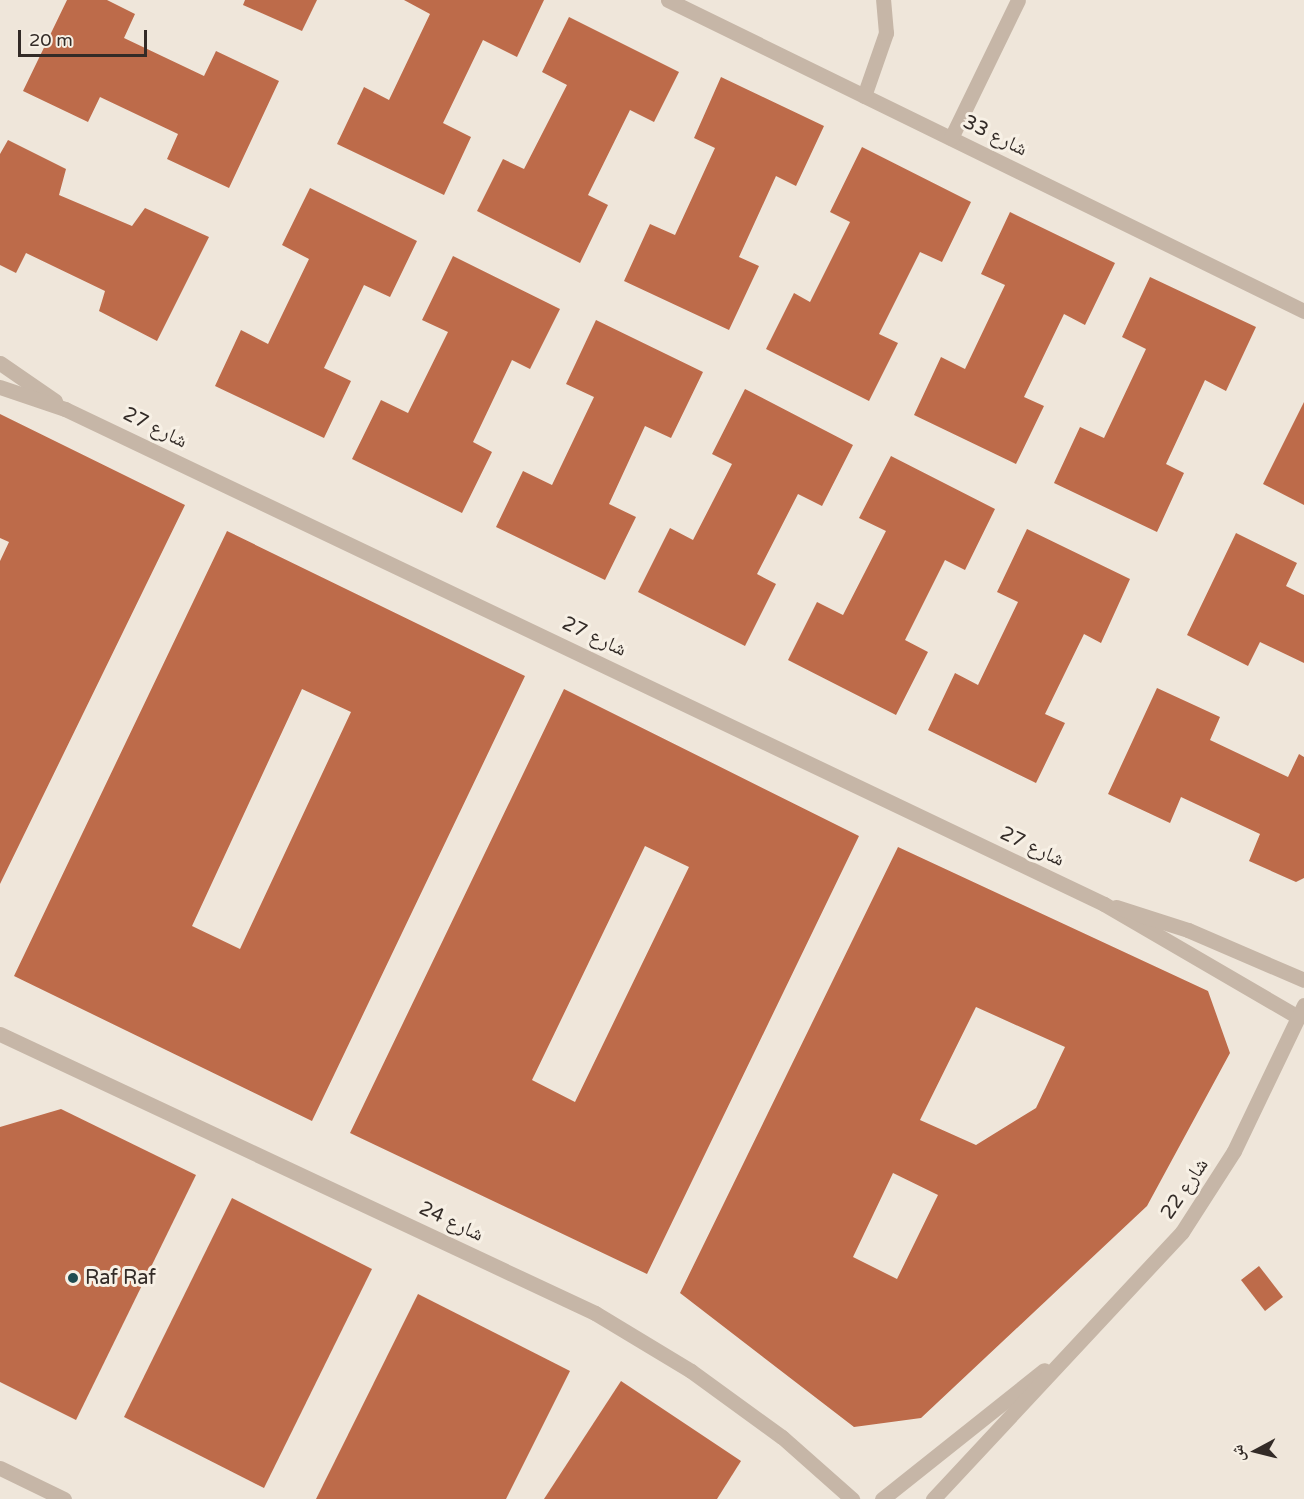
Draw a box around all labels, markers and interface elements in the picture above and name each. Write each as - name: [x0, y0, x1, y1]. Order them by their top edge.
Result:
- scale bar: [21, 18, 150, 56]
- text: 20 m: [29, 29, 73, 51]
- street label: شارع 33: [959, 110, 1031, 162]
- street label: شارع 27: [119, 402, 191, 454]
- street label: شارع 27: [558, 612, 630, 662]
- street label: شارع 27: [996, 822, 1068, 872]
- street label: شارع 22: [1156, 1154, 1214, 1224]
- street label: شارع 24: [415, 1197, 487, 1247]
- place label: Raf Raf: [85, 1266, 156, 1290]
- marker: Raf Raf: [66, 1271, 80, 1285]
- north arrow: [1226, 1421, 1286, 1481]
- text: ش: [1227, 1444, 1249, 1463]

